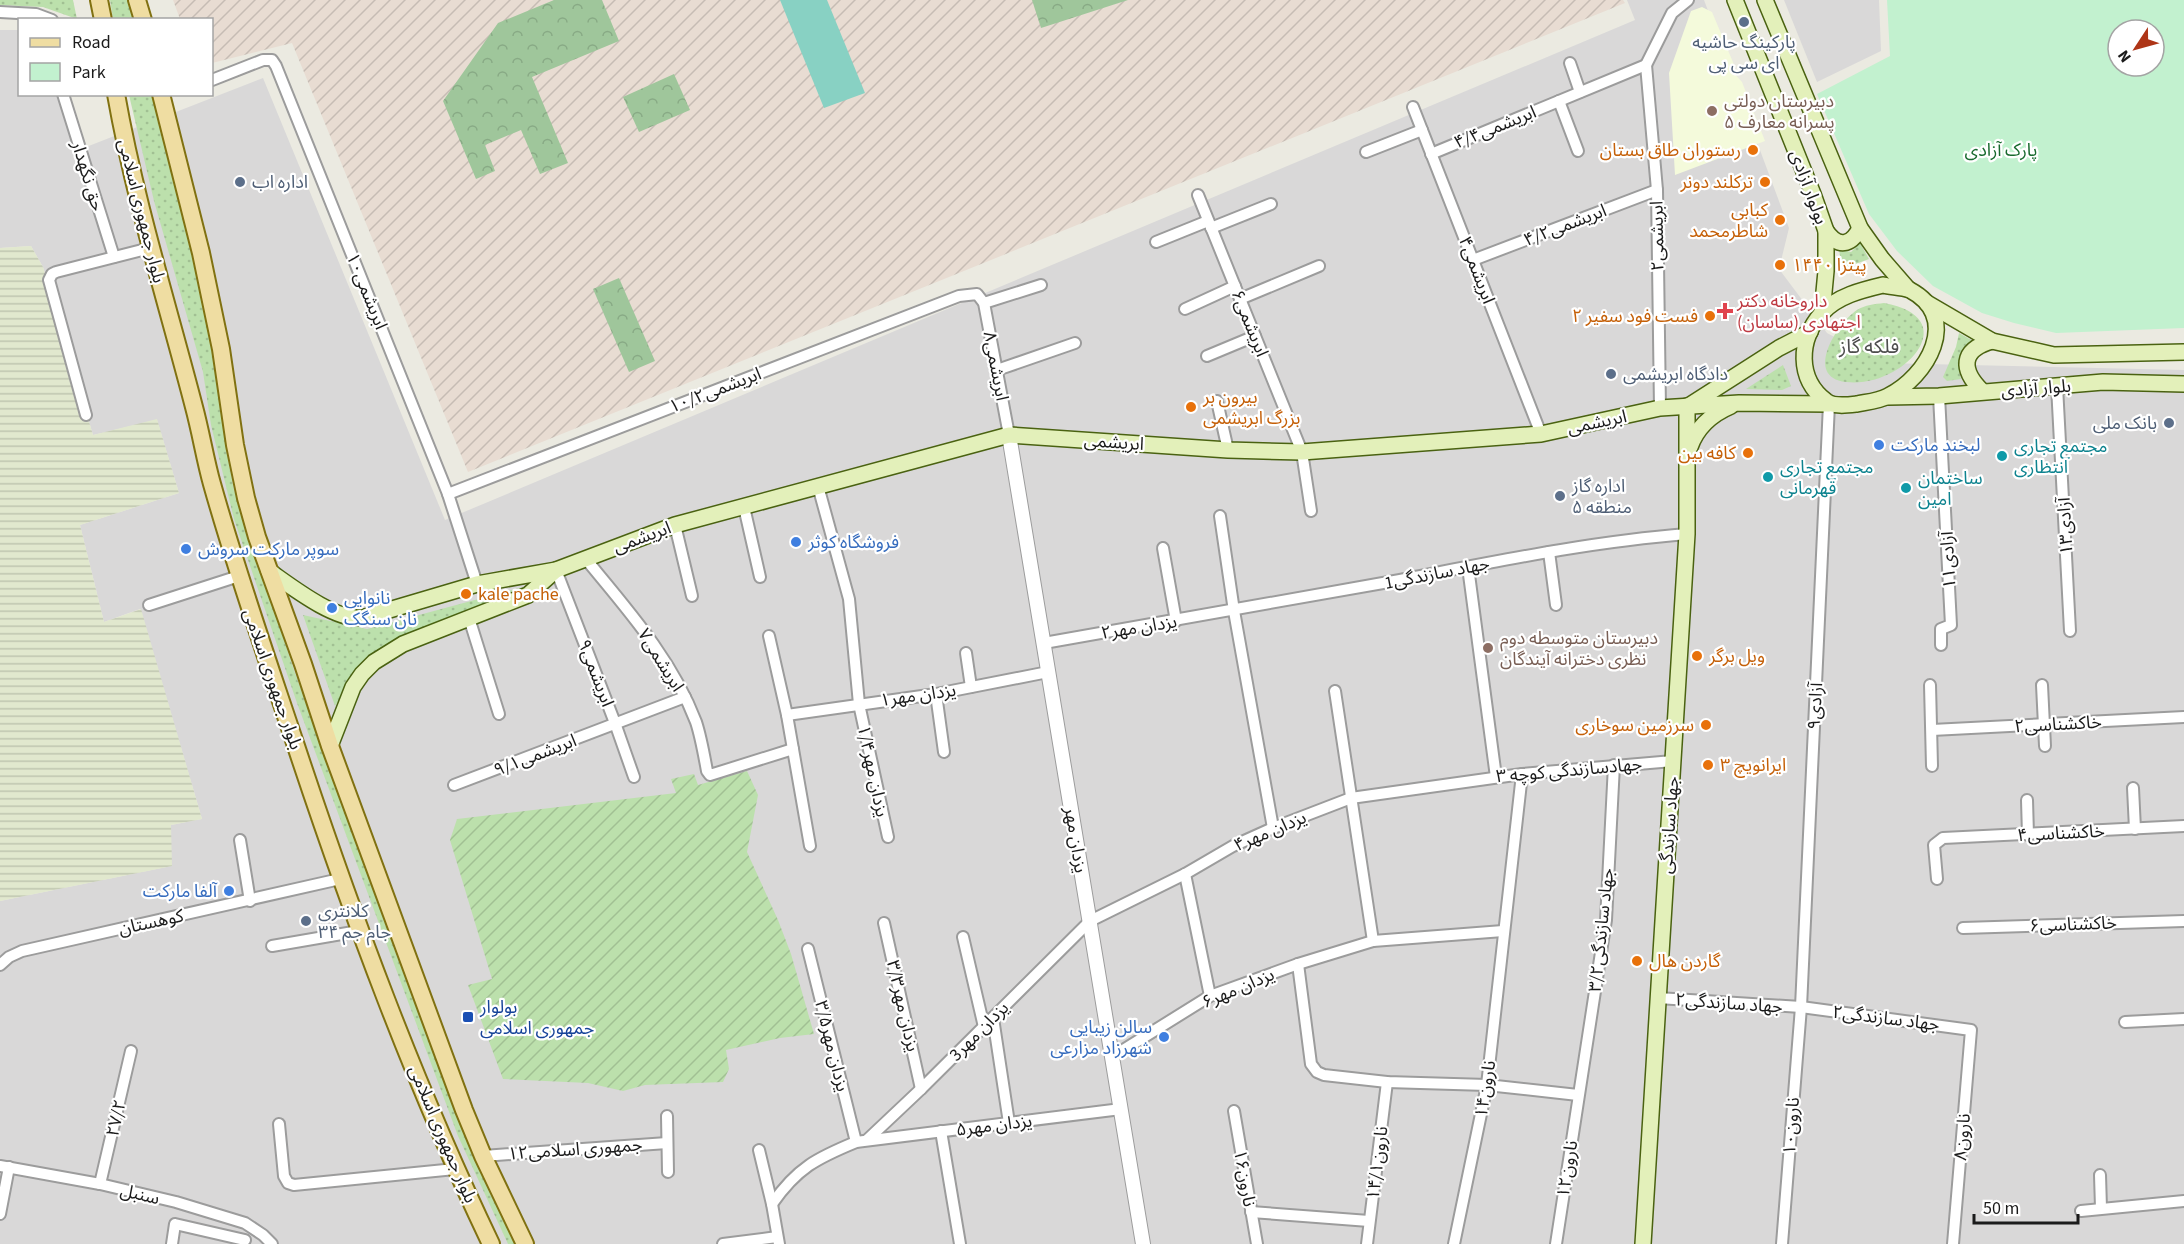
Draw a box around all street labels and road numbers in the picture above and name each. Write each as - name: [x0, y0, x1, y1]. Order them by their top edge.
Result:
- street label: ابریشمی۴/۴: [1450, 100, 1540, 155]
- street label: بلوار جمهوری اسلامی: [112, 136, 172, 286]
- street label: حق نگهدار: [65, 137, 110, 214]
- street label: بولوار آزادی: [1783, 146, 1834, 228]
- street label: ابریشمی۴/۲: [1520, 198, 1610, 253]
- street label: ابریشمی۲: [1644, 201, 1671, 271]
- street label: ابریشمی۴: [1452, 233, 1501, 308]
- street label: ابریشمی۱۰: [340, 249, 393, 333]
- street label: ابریشمی۶: [1225, 286, 1274, 360]
- street label: ابریشمی۸: [977, 329, 1014, 403]
- street label: ۱۰/۲ابریشمی: [665, 361, 765, 420]
- street label: بلوار آزادی: [2000, 374, 2072, 403]
- street label: ابریشمی: [1565, 404, 1629, 441]
- street label: ابریشمی: [1083, 428, 1145, 457]
- street label: آزادی۱۳: [2051, 496, 2079, 555]
- street label: ابریشمی: [610, 515, 675, 559]
- street label: آزادی۱۱: [1934, 530, 1962, 589]
- street label: 1جهاد سازندگی: [1382, 551, 1492, 596]
- street label: بلوار جمهوری اسلامی: [237, 605, 308, 753]
- street label: یزدان مهر۲: [1099, 609, 1179, 646]
- street label: ابریشمی۷: [631, 624, 690, 697]
- street label: ابریشمی۹: [571, 636, 620, 711]
- street label: یزدان مهر۱: [878, 678, 958, 713]
- street label: آزادی۹: [1802, 681, 1829, 730]
- street label: خاکشناسی۲: [2014, 710, 2102, 739]
- street label: ۱/۴یزدان مهر: [851, 723, 894, 819]
- street label: ۹/۱ابریشمی: [490, 728, 580, 783]
- street label: جهادسازندگی کوچه ۳: [1495, 752, 1643, 789]
- street label: جهاد سازندگی: [1654, 775, 1685, 875]
- street label: یزدان مهر: [1058, 804, 1093, 875]
- street label: یزدان مهر۴: [1230, 805, 1310, 858]
- street label: خاکشناسی۴: [2017, 819, 2105, 848]
- street label: ۳/۲جهاد سازندگی: [1583, 867, 1620, 993]
- street label: کوهستان: [116, 903, 186, 942]
- street label: خاکشناسی۶: [2029, 910, 2117, 939]
- street label: ۳/۳یزدان مهر: [880, 958, 925, 1054]
- street label: یزدان مهر۶: [1198, 962, 1278, 1015]
- street label: جهاد سازندگی۲: [1674, 987, 1784, 1020]
- street label: 3یزدان مهر: [944, 996, 1015, 1067]
- street label: ۳/۵یزدان مهر: [808, 998, 855, 1094]
- street label: ۲جهاد سازندگی: [1831, 1000, 1941, 1037]
- street label: نارون۱۴: [1469, 1059, 1502, 1120]
- street label: بلوار جمهوری اسلامی: [402, 1061, 483, 1207]
- street label: نارون۱۰: [1777, 1096, 1806, 1156]
- street label: ۲۷/۲: [100, 1097, 133, 1139]
- street label: یزدان مهر۵: [954, 1108, 1034, 1143]
- street label: نارون۸: [1948, 1112, 1977, 1162]
- street label: ۱۴/۱نارون: [1361, 1125, 1394, 1201]
- street label: جمهوری اسلامی۱۲: [507, 1132, 643, 1167]
- street label: نارون۱۲: [1551, 1139, 1584, 1200]
- street label: نارون۱۶: [1227, 1148, 1262, 1209]
- street label: سنبل: [118, 1178, 162, 1211]

